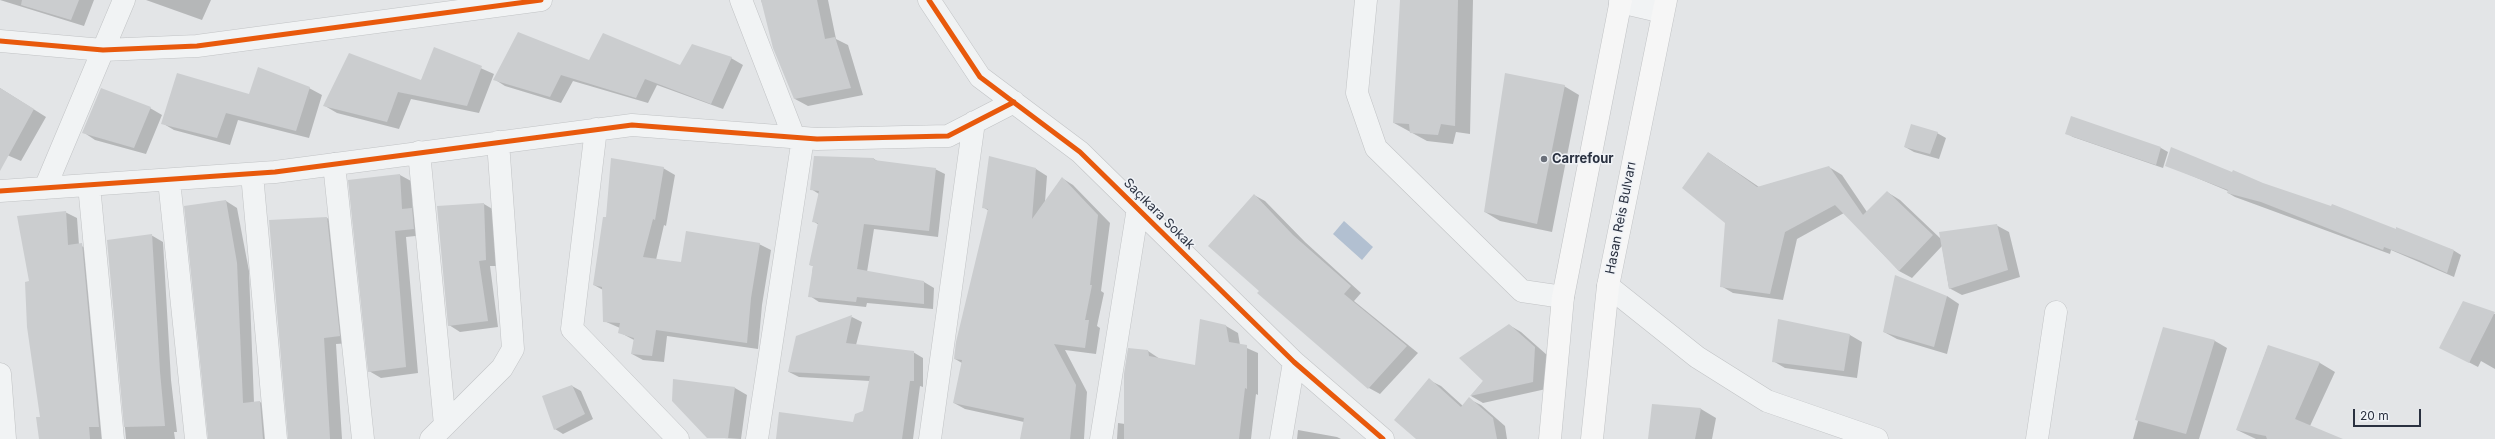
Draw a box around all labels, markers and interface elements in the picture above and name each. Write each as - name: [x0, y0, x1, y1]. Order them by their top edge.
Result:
- place label: Carrefour: [1552, 151, 1614, 167]
- marker: Carrefour: [1539, 154, 1549, 164]
- street label: Hasan Reis Bulvarı: [1602, 161, 1640, 275]
- street label: Saçıkara Sokak: [1120, 175, 1198, 253]
- scale bar: [2355, 401, 2423, 427]
- text: 20 m: [2360, 408, 2389, 423]

